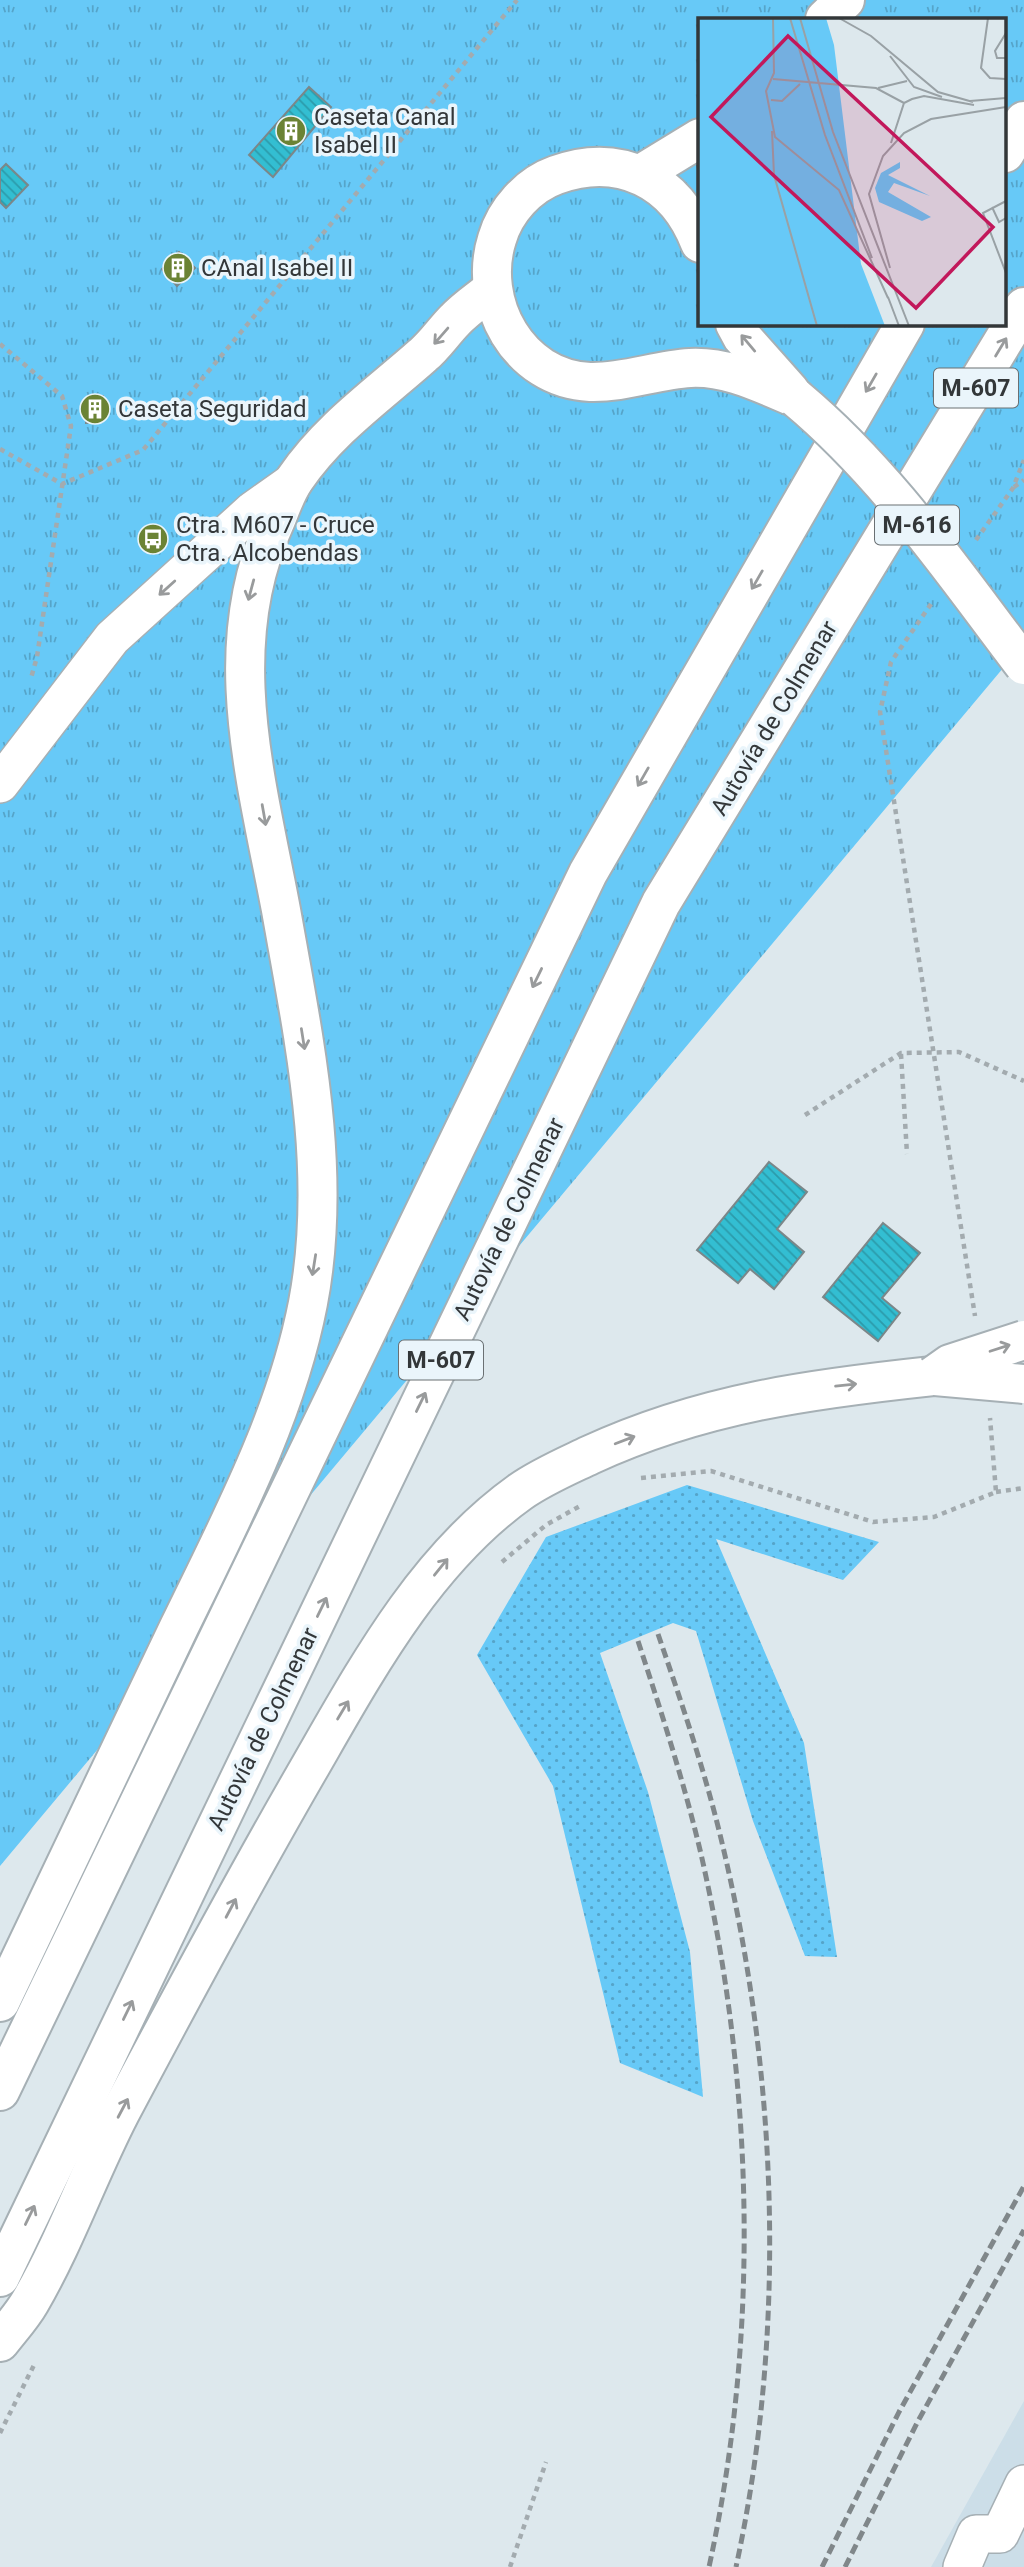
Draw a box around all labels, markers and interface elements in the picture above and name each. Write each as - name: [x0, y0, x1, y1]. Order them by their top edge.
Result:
- inset map: [698, 18, 1006, 326]
- place label: Caseta Canal Isabel II: [314, 103, 455, 159]
- building icon: Caseta Canal Isabel II: [274, 114, 308, 148]
- building icon: CAnal Isabel II: [161, 251, 195, 285]
- place label: CAnal Isabel II: [201, 254, 353, 282]
- one-way arrow: [433, 327, 449, 345]
- one-way arrow: [741, 335, 756, 353]
- one-way arrow: [994, 337, 1008, 357]
- road number: M-607: [934, 368, 1018, 408]
- one-way arrow: [864, 372, 878, 392]
- building icon: Caseta Seguridad: [78, 392, 112, 426]
- place label: Caseta Seguridad: [118, 395, 306, 423]
- road number: M-616: [875, 505, 959, 544]
- place label: Ctra. M607 - Cruce Ctra. Alcobendas: [176, 511, 375, 567]
- bus stop icon: Ctra. M607 - Cruce Ctra. Alcobendas: [136, 522, 170, 556]
- one-way arrow: [750, 569, 763, 590]
- one-way arrow: [244, 578, 257, 600]
- one-way arrow: [159, 579, 176, 596]
- street label: Autovía de Colmenar: [705, 616, 843, 820]
- one-way arrow: [636, 766, 649, 787]
- one-way arrow: [257, 803, 271, 826]
- one-way arrow: [530, 967, 544, 988]
- one-way arrow: [297, 1027, 310, 1050]
- street label: Autovía de Colmenar: [448, 1113, 570, 1325]
- one-way arrow: [307, 1253, 320, 1276]
- road number: M-607: [399, 1340, 483, 1380]
- one-way arrow: [989, 1341, 1011, 1354]
- one-way arrow: [834, 1379, 856, 1392]
- one-way arrow: [415, 1392, 428, 1413]
- one-way arrow: [614, 1432, 636, 1445]
- one-way arrow: [433, 1559, 448, 1577]
- one-way arrow: [316, 1597, 330, 1618]
- street label: Autovía de Colmenar: [202, 1623, 324, 1835]
- one-way arrow: [337, 1700, 351, 1720]
- one-way arrow: [224, 1898, 238, 1918]
- one-way arrow: [122, 2000, 136, 2021]
- one-way arrow: [117, 2098, 131, 2119]
- one-way arrow: [23, 2205, 37, 2226]

